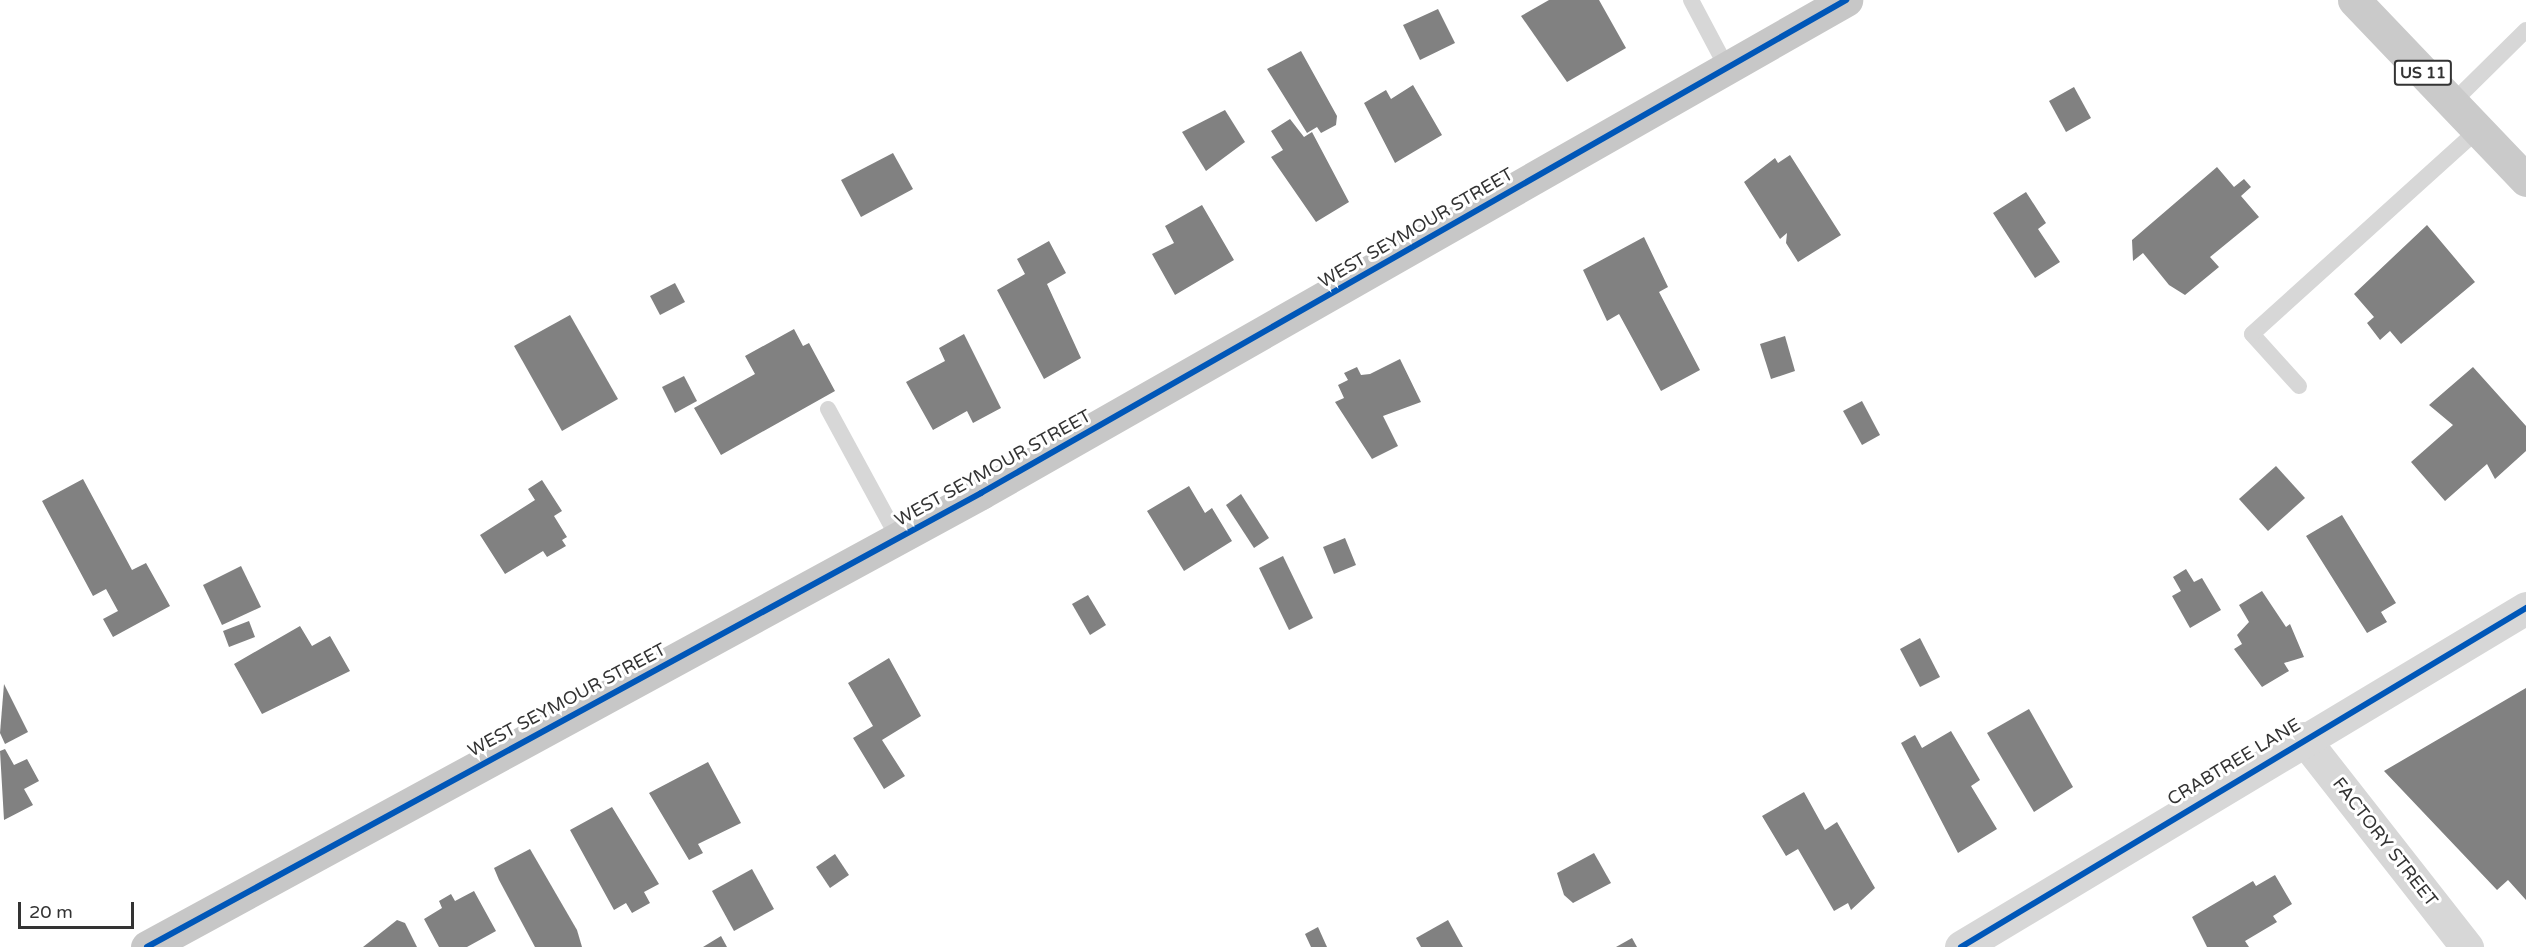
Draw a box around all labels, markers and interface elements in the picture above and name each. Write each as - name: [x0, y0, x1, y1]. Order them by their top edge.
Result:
- road number: US 11: [2393, 60, 2453, 86]
- street label: WEST SEYMOUR STREET: [1315, 163, 1517, 293]
- street label: WEST SEYMOUR STREET: [891, 405, 1095, 531]
- street label: WEST SEYMOUR STREET: [464, 639, 670, 761]
- street label: CRABTREE LANE: [2164, 714, 2304, 810]
- street label: FACTORY STREET: [2328, 773, 2442, 911]
- scale bar: [21, 890, 136, 928]
- text: 20 m: [29, 901, 73, 923]

